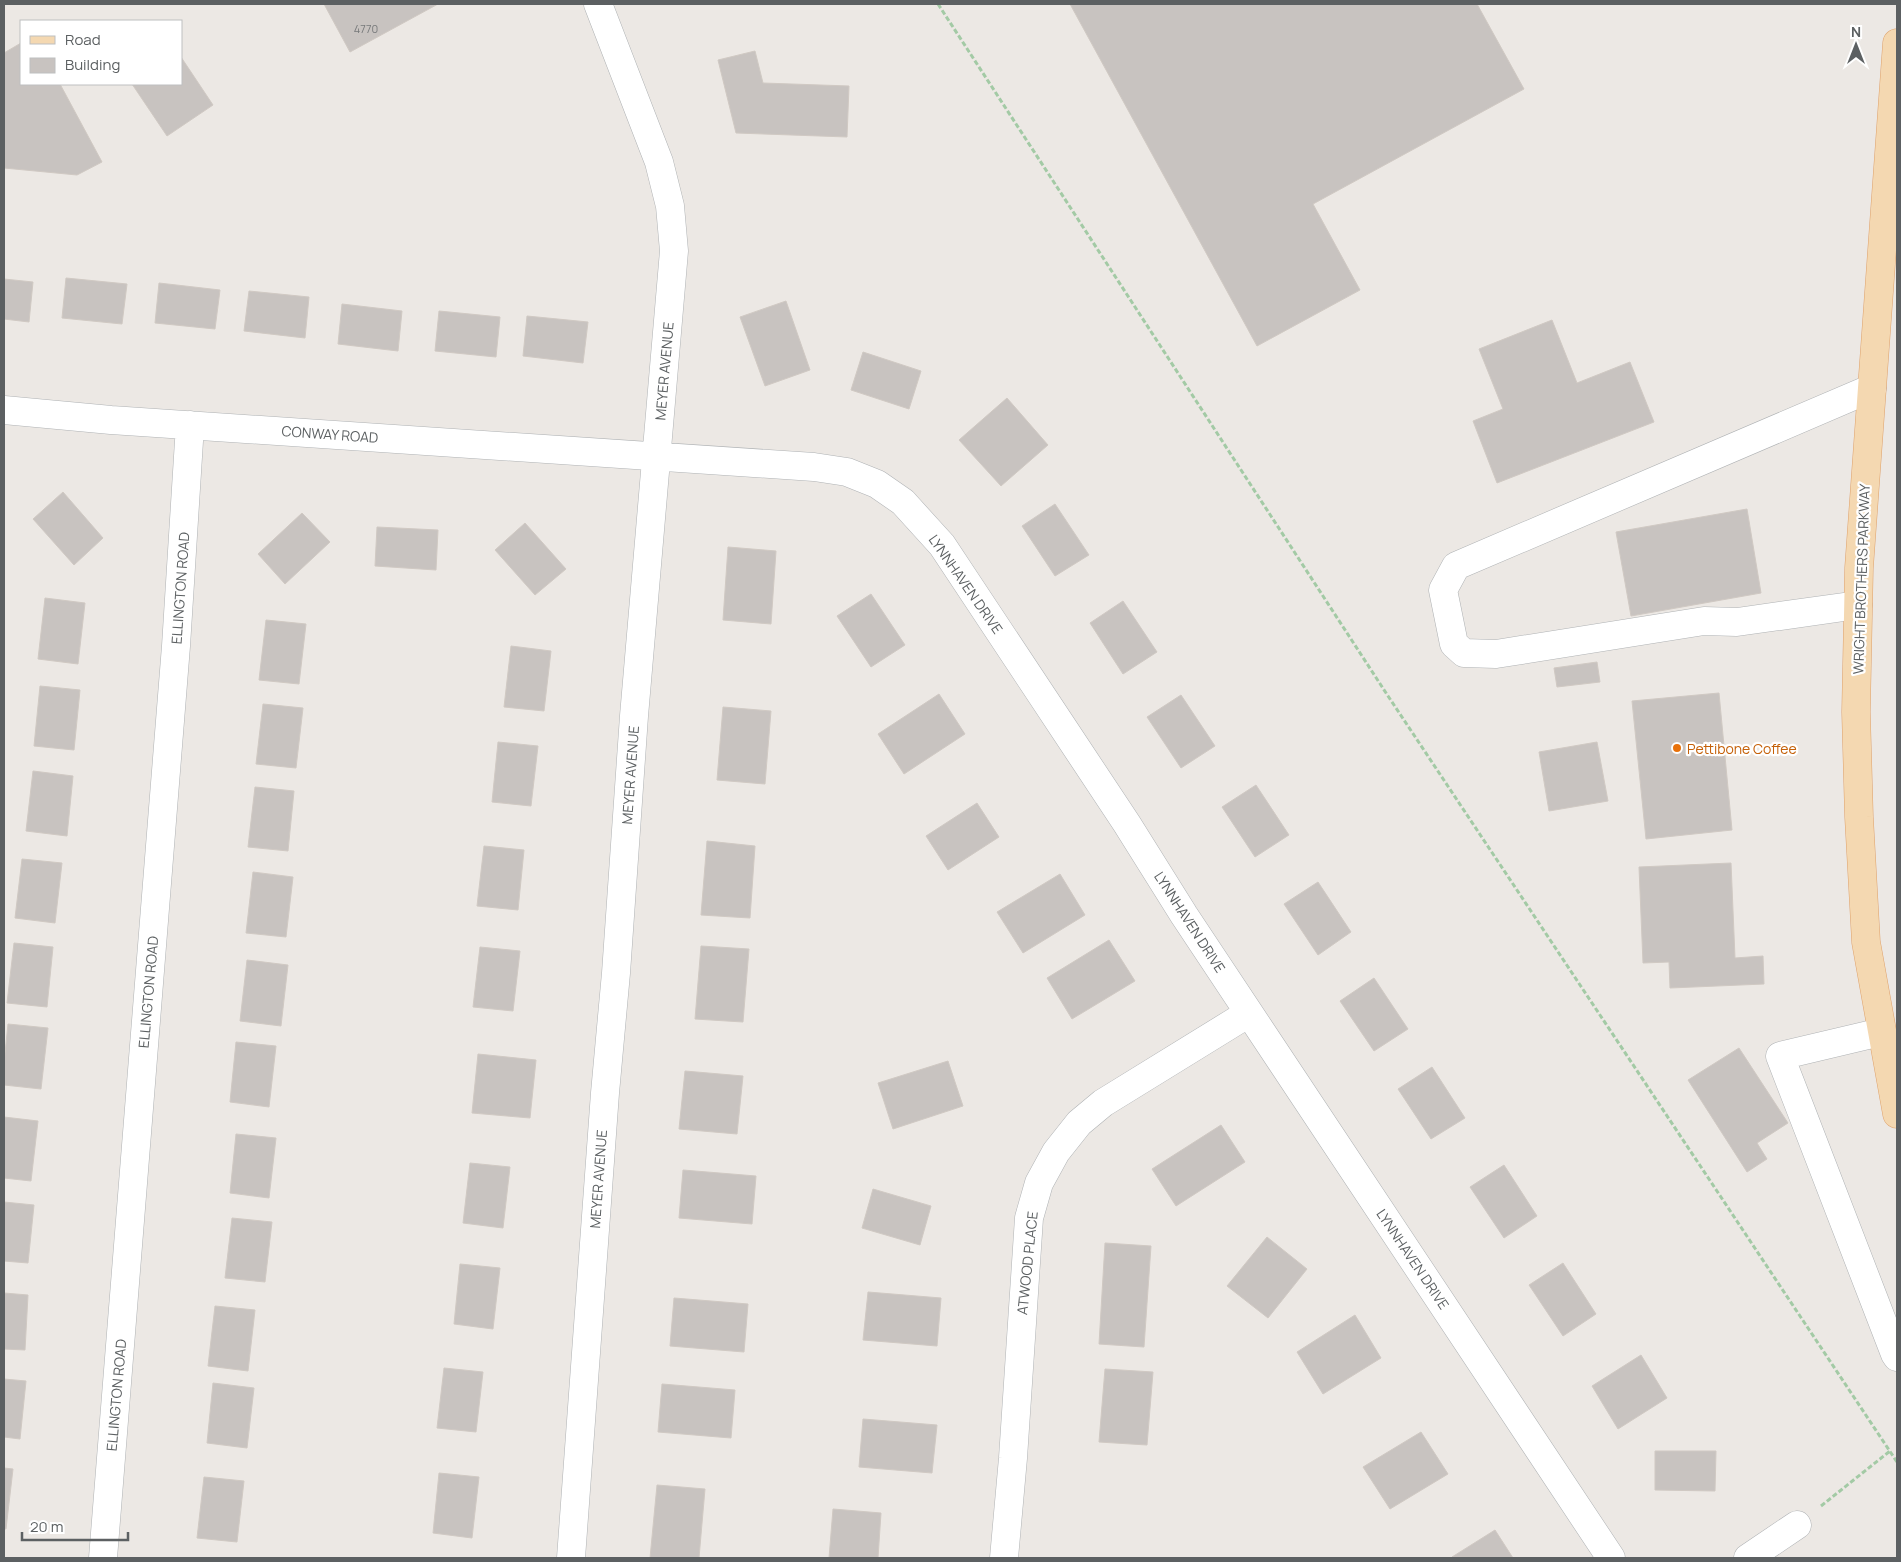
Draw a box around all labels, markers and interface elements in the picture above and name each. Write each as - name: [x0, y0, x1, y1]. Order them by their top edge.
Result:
- legend: [20, 20, 182, 85]
- north arrow: [1831, 20, 1881, 70]
- house number: 4770: [354, 21, 378, 36]
- text: N: [1851, 22, 1861, 41]
- text: Road: [65, 29, 101, 50]
- text: Building: [65, 54, 120, 75]
- street label: MEYER AVENUE: [650, 321, 678, 421]
- street label: CONWAY ROAD: [281, 421, 379, 447]
- street label: WRIGHT BROTHERS PARKWAY: [1848, 483, 1874, 675]
- street label: ELLINGTON ROAD: [167, 531, 193, 645]
- street label: LYNNHAVEN DRIVE: [925, 531, 1007, 637]
- street label: MEYER AVENUE: [617, 725, 643, 825]
- place label: Pettibone Coffee: [1687, 739, 1797, 758]
- marker: Pettibone Coffee: [1671, 742, 1683, 754]
- street label: LYNNHAVEN DRIVE: [1150, 868, 1230, 976]
- street label: ELLINGTON ROAD: [134, 935, 162, 1049]
- street label: MEYER AVENUE: [585, 1129, 611, 1229]
- street label: LYNNHAVEN DRIVE: [1372, 1205, 1454, 1313]
- street label: ATWOOD PLACE: [1012, 1210, 1042, 1316]
- street label: ELLINGTON ROAD: [102, 1338, 130, 1452]
- scale bar: [22, 1510, 129, 1542]
- text: 20 m: [30, 1516, 63, 1537]

